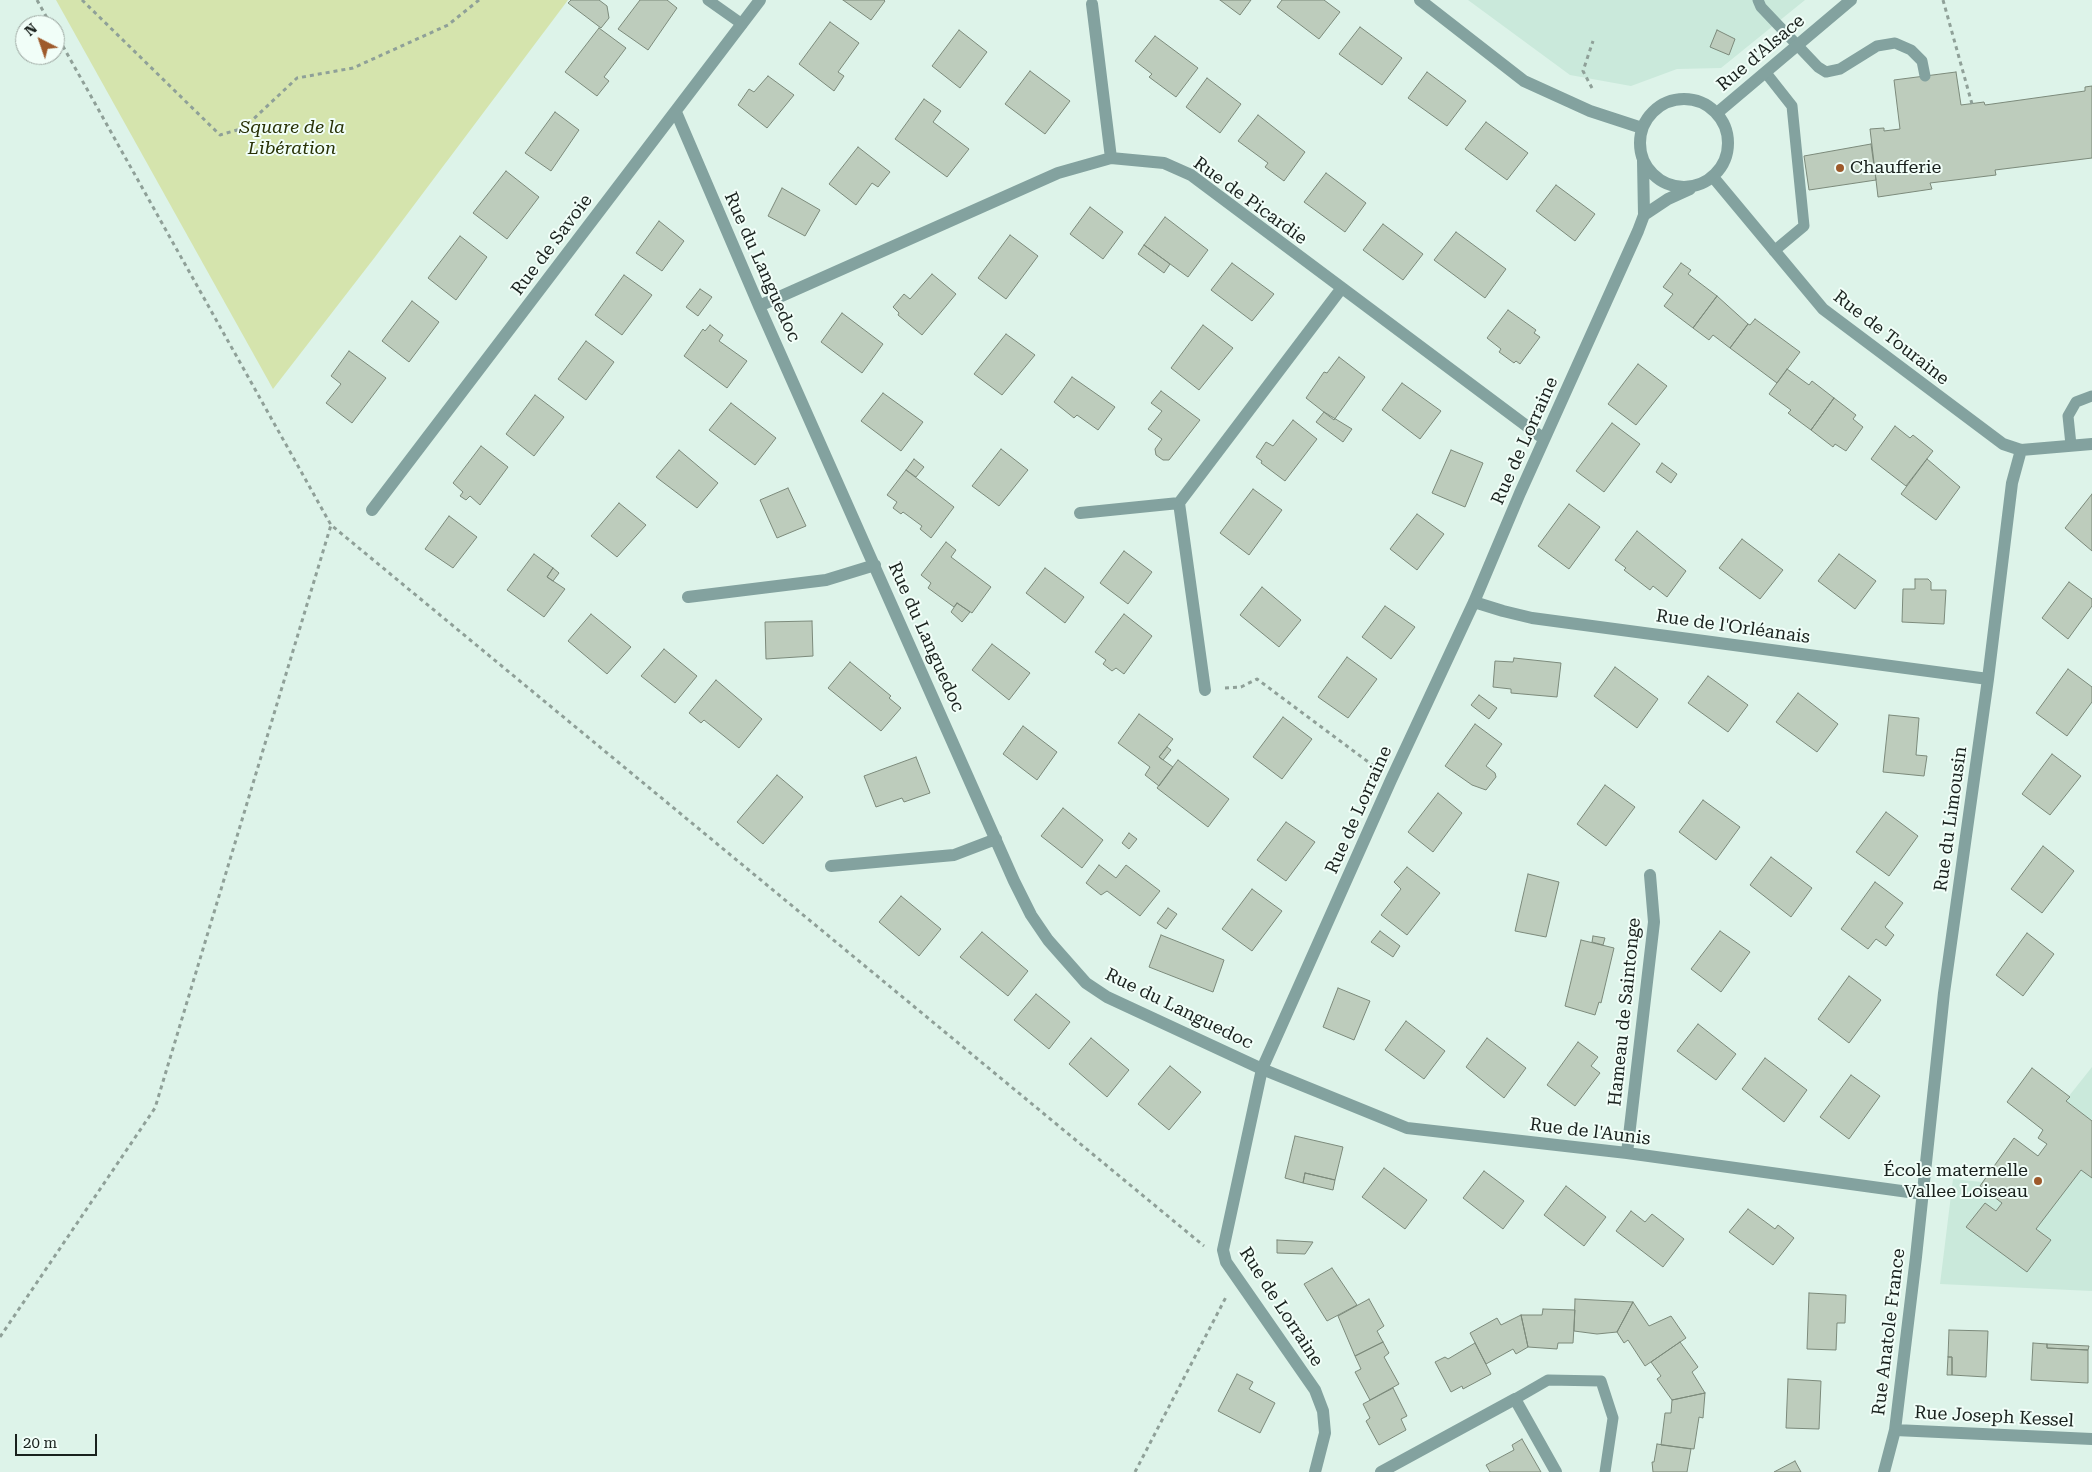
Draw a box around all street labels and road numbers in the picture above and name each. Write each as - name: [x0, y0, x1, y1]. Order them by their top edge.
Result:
- street label: Rue d'Alsace: [1713, 10, 1809, 96]
- street label: Rue de Picardie: [1189, 152, 1311, 250]
- street label: Rue du Languedoc: [719, 189, 805, 345]
- street label: Rue de Savoie: [507, 190, 597, 300]
- street label: Rue de Touraine: [1829, 286, 1953, 390]
- street label: Rue de Lorraine: [1487, 374, 1563, 508]
- street label: Rue du Languedoc: [883, 559, 969, 715]
- street label: Rue de l'Orléanais: [1654, 605, 1812, 649]
- street label: Rue de Lorraine: [1321, 743, 1397, 877]
- street label: Rue du Limousin: [1930, 745, 1972, 893]
- street label: Hameau de Saintonge: [1604, 917, 1646, 1107]
- street label: Rue du Languedoc: [1102, 964, 1256, 1054]
- street label: Rue de l'Aunis: [1528, 1114, 1652, 1150]
- street label: Rue de Lorraine: [1234, 1243, 1328, 1371]
- street label: Rue Anatole France: [1868, 1247, 1910, 1417]
- street label: Rue Joseph Kessel: [1914, 1402, 2074, 1432]

